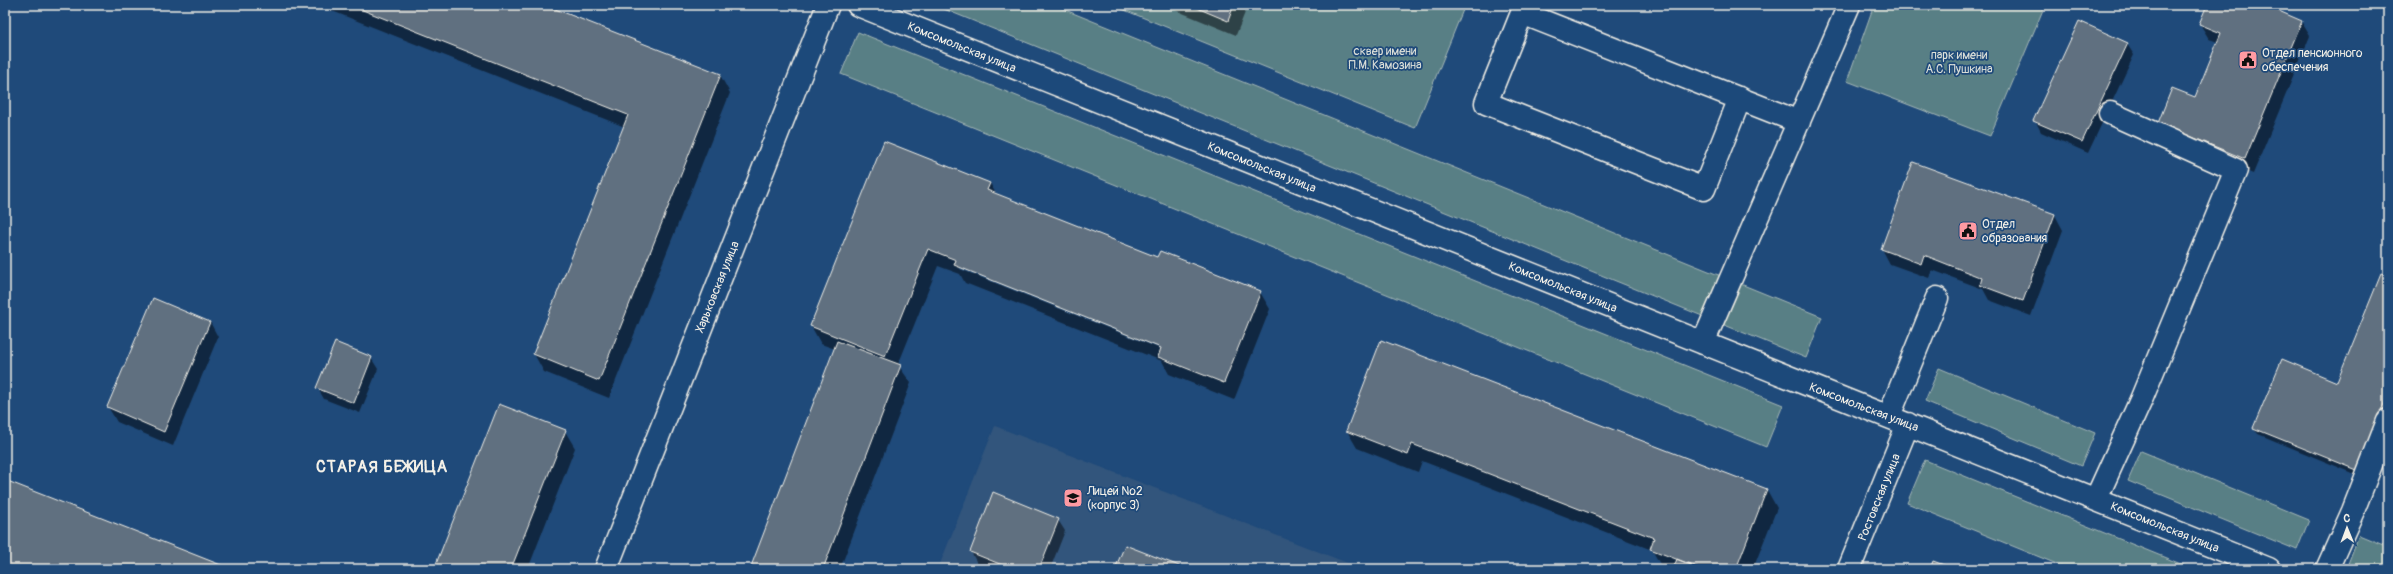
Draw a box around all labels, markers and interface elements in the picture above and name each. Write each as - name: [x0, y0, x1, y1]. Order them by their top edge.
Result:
- street label: Комсомольская улица: [905, 19, 1019, 76]
- park label: сквер имени П.М. Камозина: [1348, 44, 1422, 73]
- place label: Отдел пенсионного обеспечения: [2262, 46, 2363, 75]
- park label: парк имени А.С. Пушкина: [1926, 48, 1993, 77]
- public building icon: Отдел пенсионного обеспечения: [2237, 49, 2259, 71]
- street label: Комсомольская улица: [1205, 139, 1319, 196]
- place label: Отдел образования: [1982, 217, 2048, 246]
- public building icon: Отдел образования: [1957, 220, 1979, 242]
- street label: Харьковская улица: [692, 239, 743, 335]
- street label: Комсомольская улица: [1506, 259, 1620, 316]
- street label: Комсомольская улица: [1807, 380, 1921, 435]
- street label: Ростовская улица: [1855, 451, 1904, 543]
- district label: CТАРАЯ БЕЖИЦА: [316, 457, 448, 477]
- place label: Лицей №2 (корпус 3): [1086, 484, 1143, 513]
- school or university icon: Лицей №2 (корпус 3): [1062, 487, 1084, 509]
- street label: Комсомольская улица: [2108, 499, 2222, 556]
- north arrow: [2327, 508, 2367, 548]
- text: С: [2343, 512, 2351, 525]

